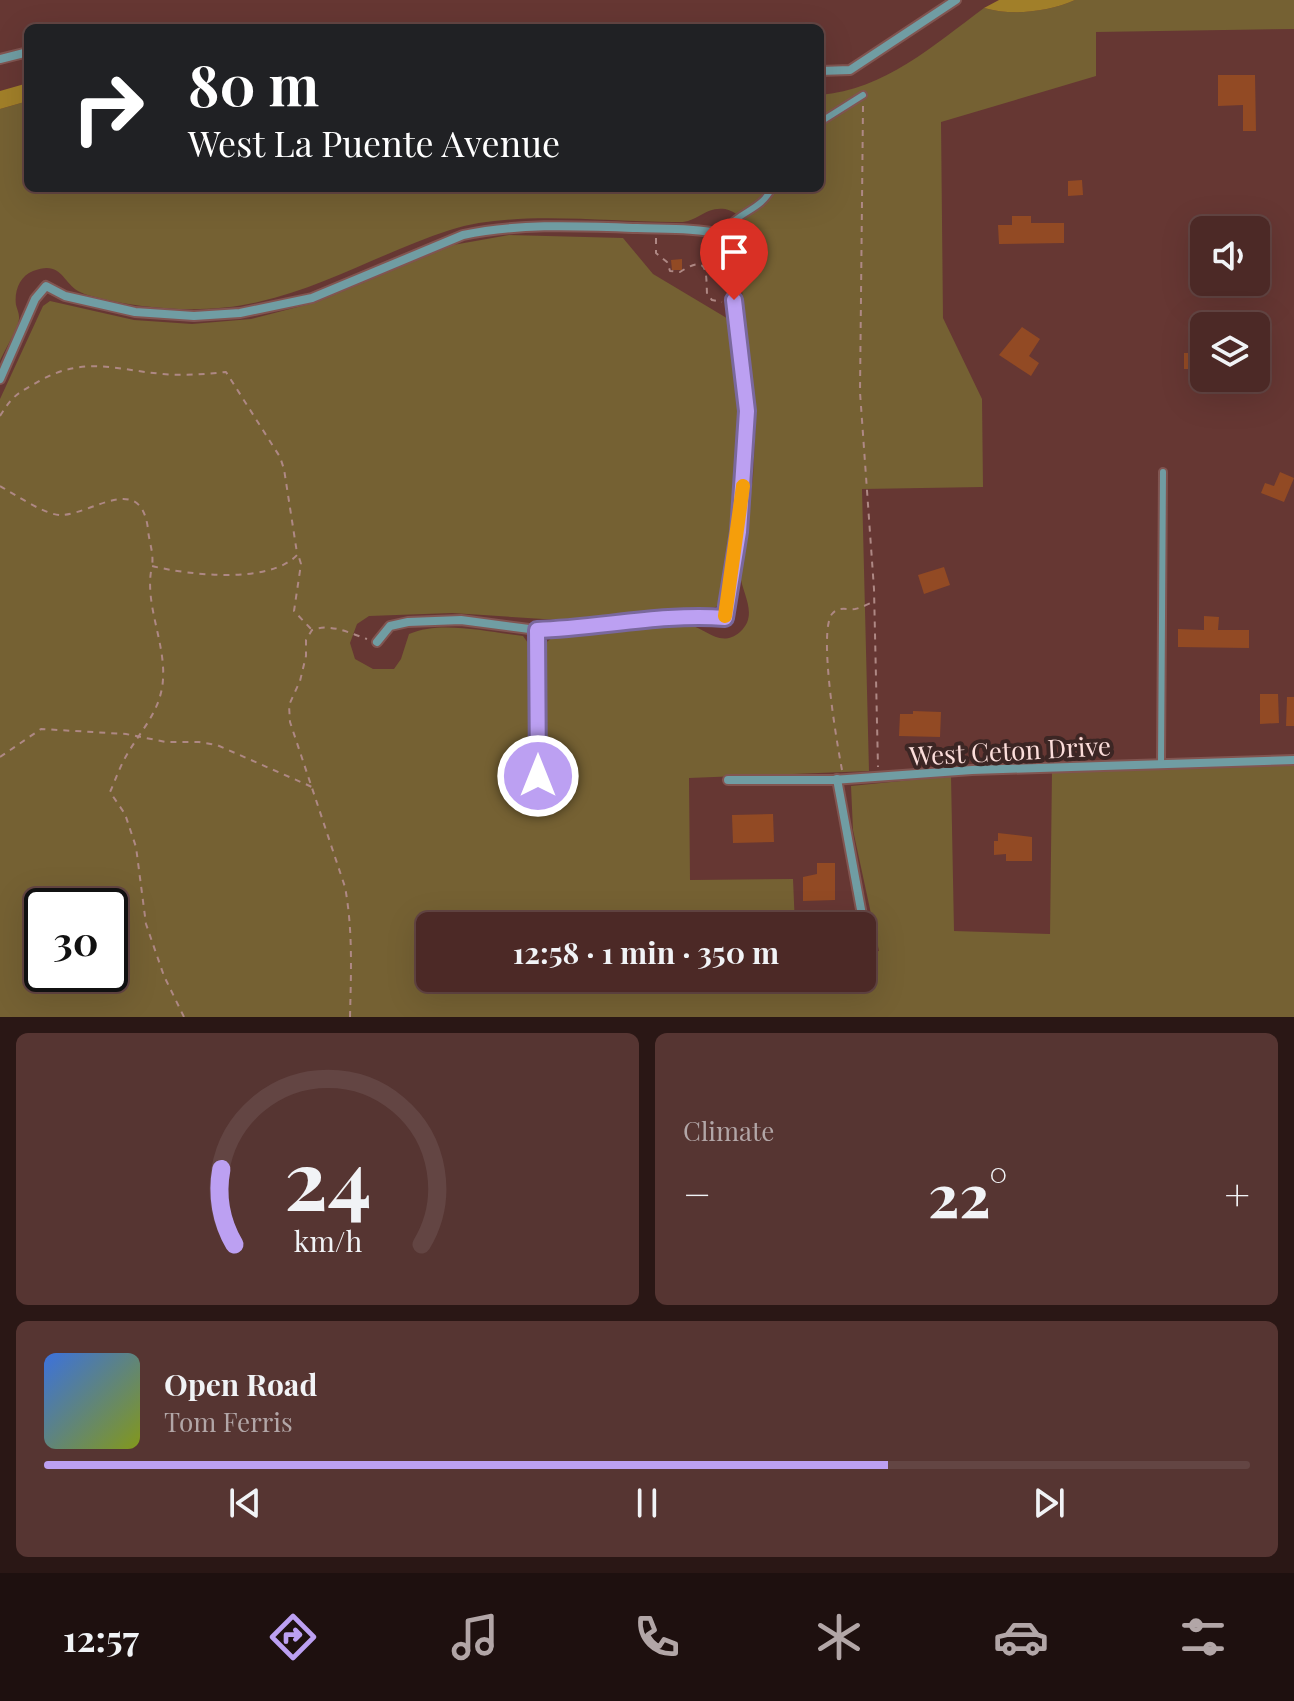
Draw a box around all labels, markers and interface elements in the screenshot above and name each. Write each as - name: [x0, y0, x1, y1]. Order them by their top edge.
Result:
- text: 80 m: [188, 46, 319, 121]
- icon: right: [56, 56, 160, 160]
- text: West La Puente Avenue: [188, 118, 560, 166]
- map controls: [1190, 216, 1270, 392]
- button: sound: [1190, 216, 1270, 296]
- pin: [700, 218, 768, 300]
- icon: arrive: [712, 230, 756, 274]
- button: layers: [1190, 312, 1270, 392]
- street label: West Ceton Drive: [907, 727, 1112, 773]
- position arrow: [496, 734, 580, 818]
- speed limit sign: 30: [24, 888, 128, 992]
- text: 12:58 · 1 min · 350 m: [513, 932, 779, 972]
- text: Climate: [683, 1113, 774, 1148]
- text: 24: [284, 1121, 371, 1232]
- text: 22°: [928, 1153, 1008, 1233]
- text: −: [683, 1163, 711, 1222]
- text: +: [1224, 1163, 1250, 1222]
- text: km/h: [293, 1221, 362, 1259]
- text: Open Road: [164, 1364, 317, 1404]
- text: Tom Ferris: [164, 1404, 293, 1439]
- icon: previous: [223, 1481, 267, 1525]
- icon: pause: [625, 1481, 669, 1525]
- icon: next: [1027, 1481, 1071, 1525]
- icon: directions: [265, 1609, 321, 1665]
- icon: music: [447, 1609, 503, 1665]
- icon: phone: [629, 1609, 685, 1665]
- icon: climate: [811, 1609, 867, 1665]
- icon: car: [993, 1609, 1049, 1665]
- icon: filters: [1175, 1609, 1231, 1665]
- text: 12:57: [63, 1613, 139, 1661]

